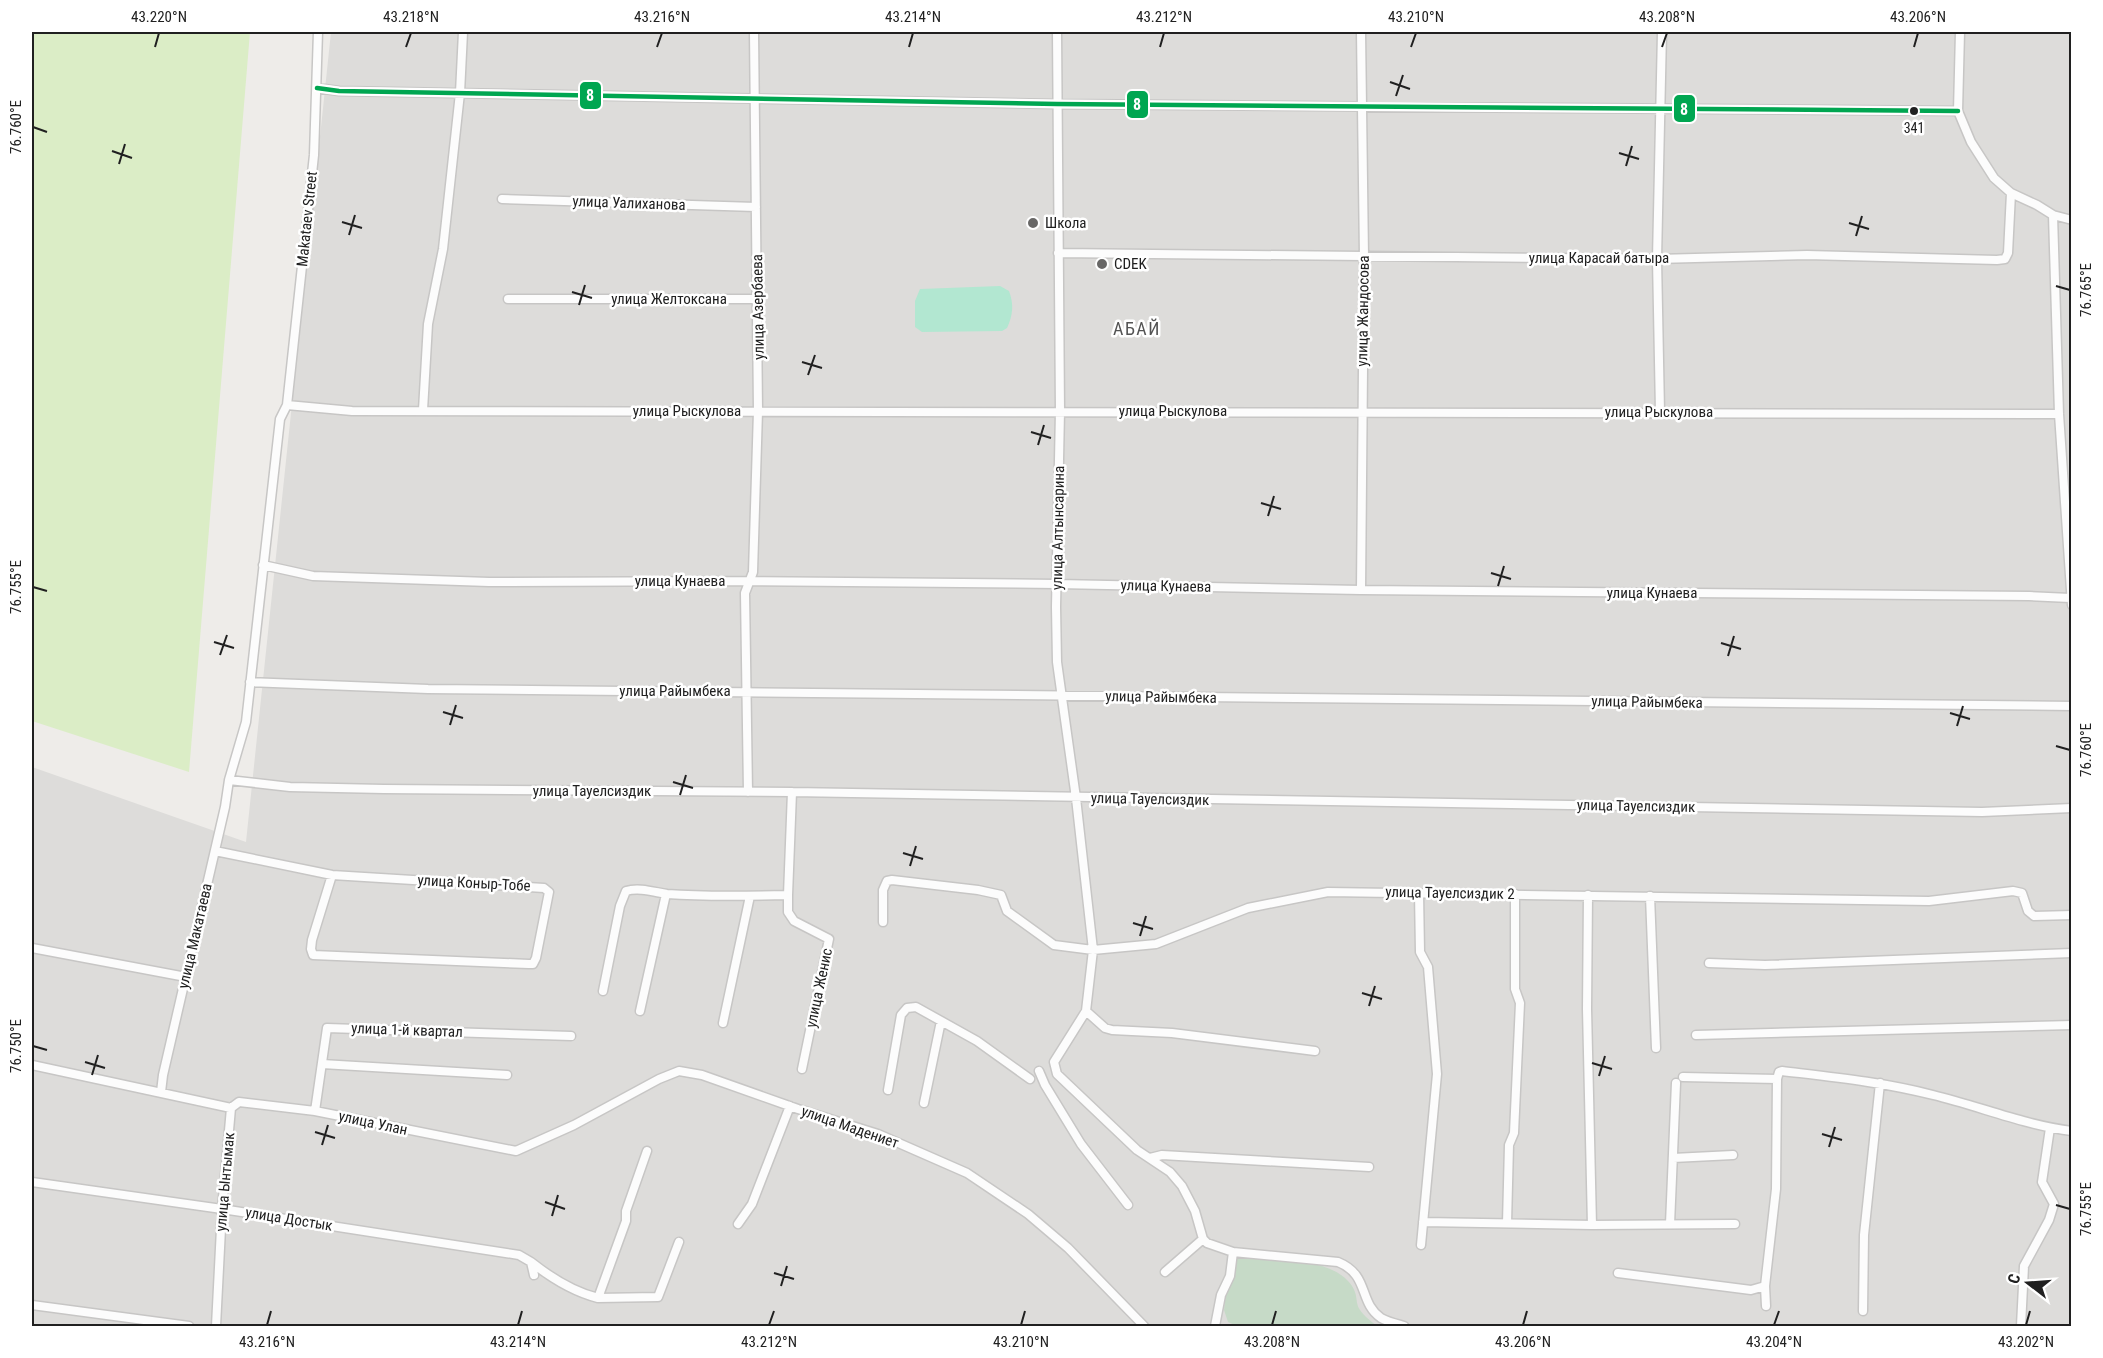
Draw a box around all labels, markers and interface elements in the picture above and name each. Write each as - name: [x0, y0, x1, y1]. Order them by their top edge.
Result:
- text: 43.220°N: [131, 8, 187, 26]
- text: 43.218°N: [383, 8, 439, 26]
- text: 43.216°N: [634, 8, 690, 26]
- text: 43.214°N: [885, 8, 941, 26]
- text: 43.212°N: [1136, 8, 1192, 26]
- text: 43.210°N: [1388, 8, 1444, 26]
- text: 43.208°N: [1639, 8, 1695, 26]
- text: 43.206°N: [1890, 8, 1946, 26]
- line badge: 8: [579, 81, 602, 110]
- text: 8: [586, 86, 594, 105]
- line badge: 8: [1126, 90, 1149, 119]
- line badge: 8: [1673, 94, 1696, 123]
- text: 8: [1133, 95, 1141, 114]
- text: 76.760°E: [7, 100, 25, 154]
- text: 8: [1680, 100, 1688, 119]
- marker: 341: [1908, 105, 1920, 117]
- place label: 341: [1904, 120, 1924, 136]
- street label: Makataev Street: [293, 170, 321, 268]
- street label: улица Уалиханова: [572, 192, 686, 214]
- place label: Школа: [1045, 214, 1087, 232]
- marker: Школа: [1026, 216, 1040, 230]
- street label: улица Карасай батыра: [1529, 249, 1669, 267]
- street label: улица Азербаева: [748, 254, 768, 360]
- place label: CDEK: [1114, 255, 1148, 273]
- street label: улица Жандосова: [1353, 255, 1373, 367]
- marker: CDEK: [1095, 257, 1109, 271]
- text: 76.765°E: [2077, 263, 2095, 317]
- street label: улица Желтоксана: [611, 290, 727, 308]
- district label: АБАЙ: [1113, 318, 1161, 339]
- street label: улица Рыскулова: [633, 402, 741, 420]
- street label: улица Рыскулова: [1119, 402, 1227, 420]
- street label: улица Рыскулова: [1605, 403, 1713, 421]
- street label: улица Алтынсарина: [1048, 466, 1068, 590]
- text: 76.755°E: [7, 560, 25, 614]
- street label: улица Кунаева: [635, 572, 725, 590]
- street label: улица Кунаева: [1121, 576, 1211, 596]
- street label: улица Кунаева: [1607, 584, 1697, 602]
- street label: улица Райымбека: [619, 682, 731, 700]
- street label: улица Райымбека: [1105, 687, 1217, 707]
- street label: улица Райымбека: [1591, 692, 1703, 712]
- text: 76.760°E: [2077, 723, 2095, 777]
- street label: улица Тауелсиздик: [533, 782, 651, 800]
- street label: улица Тауелсиздик: [1091, 789, 1209, 809]
- street label: улица Тауелсиздик: [1577, 796, 1695, 816]
- street label: улица Коныр-Тобе: [417, 871, 531, 895]
- street label: улица Макатаева: [174, 881, 216, 991]
- street label: улица Тауелсиздик 2: [1385, 883, 1515, 903]
- street label: улица Женис: [802, 947, 836, 1029]
- text: 76.750°E: [7, 1019, 25, 1073]
- street label: улица 1-й квартал: [351, 1019, 463, 1041]
- street label: улица Мадениет: [799, 1102, 901, 1152]
- street label: улица Улан: [337, 1107, 409, 1139]
- street label: улица Ынтымак: [212, 1132, 238, 1232]
- text: 76.755°E: [2077, 1182, 2095, 1236]
- street label: улица Достык: [244, 1203, 334, 1235]
- north arrow: [1998, 1253, 2058, 1313]
- text: С: [2004, 1272, 2025, 1286]
- text: 43.216°N: [239, 1333, 295, 1351]
- text: 43.214°N: [490, 1333, 546, 1351]
- text: 43.212°N: [741, 1333, 797, 1351]
- text: 43.210°N: [993, 1333, 1049, 1351]
- text: 43.208°N: [1244, 1333, 1300, 1351]
- text: 43.206°N: [1495, 1333, 1551, 1351]
- text: 43.204°N: [1746, 1333, 1802, 1351]
- text: 43.202°N: [1998, 1333, 2054, 1351]

